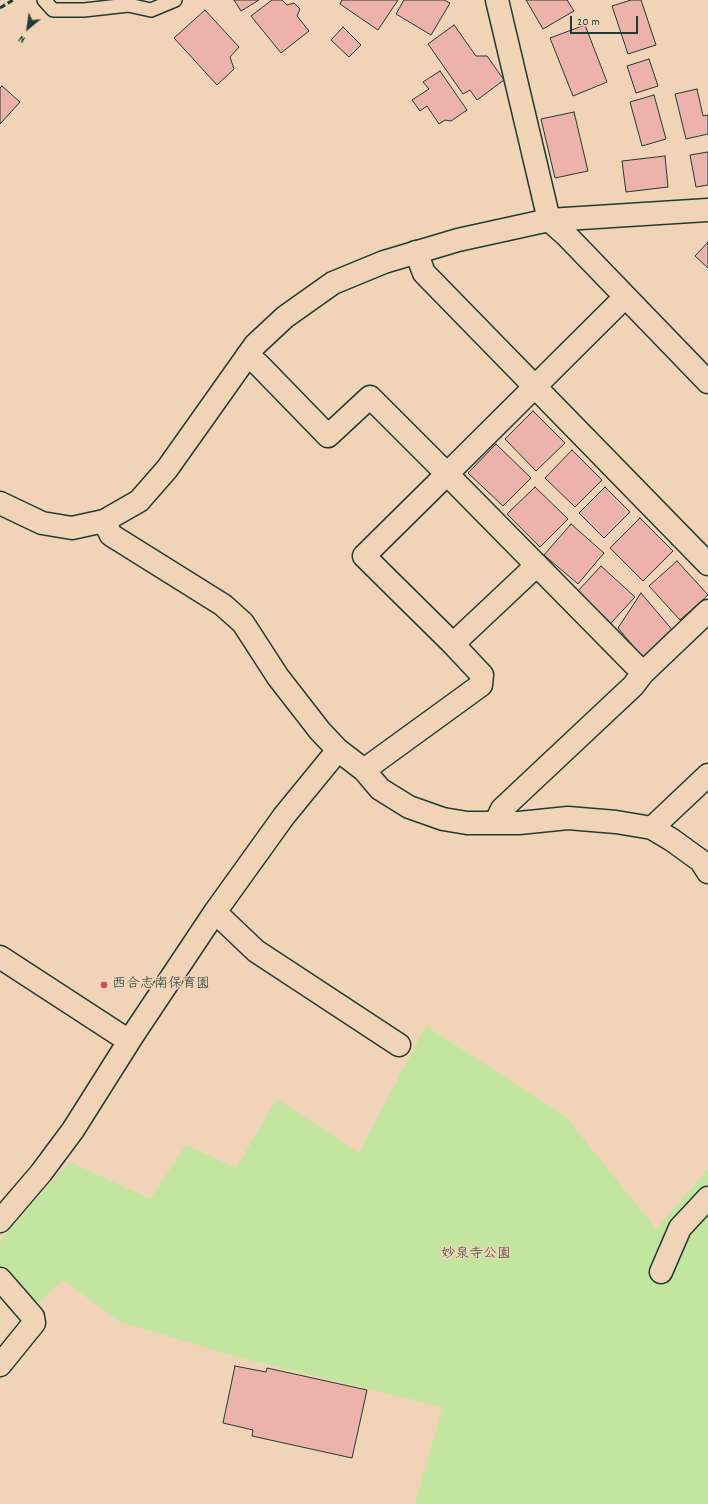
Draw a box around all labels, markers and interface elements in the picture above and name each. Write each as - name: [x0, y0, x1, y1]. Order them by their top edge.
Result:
- north arrow: [8, 8, 48, 48]
- scale bar: [572, 8, 640, 34]
- text: 20 m: [577, 14, 600, 31]
- text: N: [16, 30, 28, 47]
- place label: 西合志南保育園: [112, 977, 210, 993]
- marker: 西合志南保育園: [99, 980, 109, 990]
- park label: 妙泉寺公園: [441, 1247, 511, 1263]

